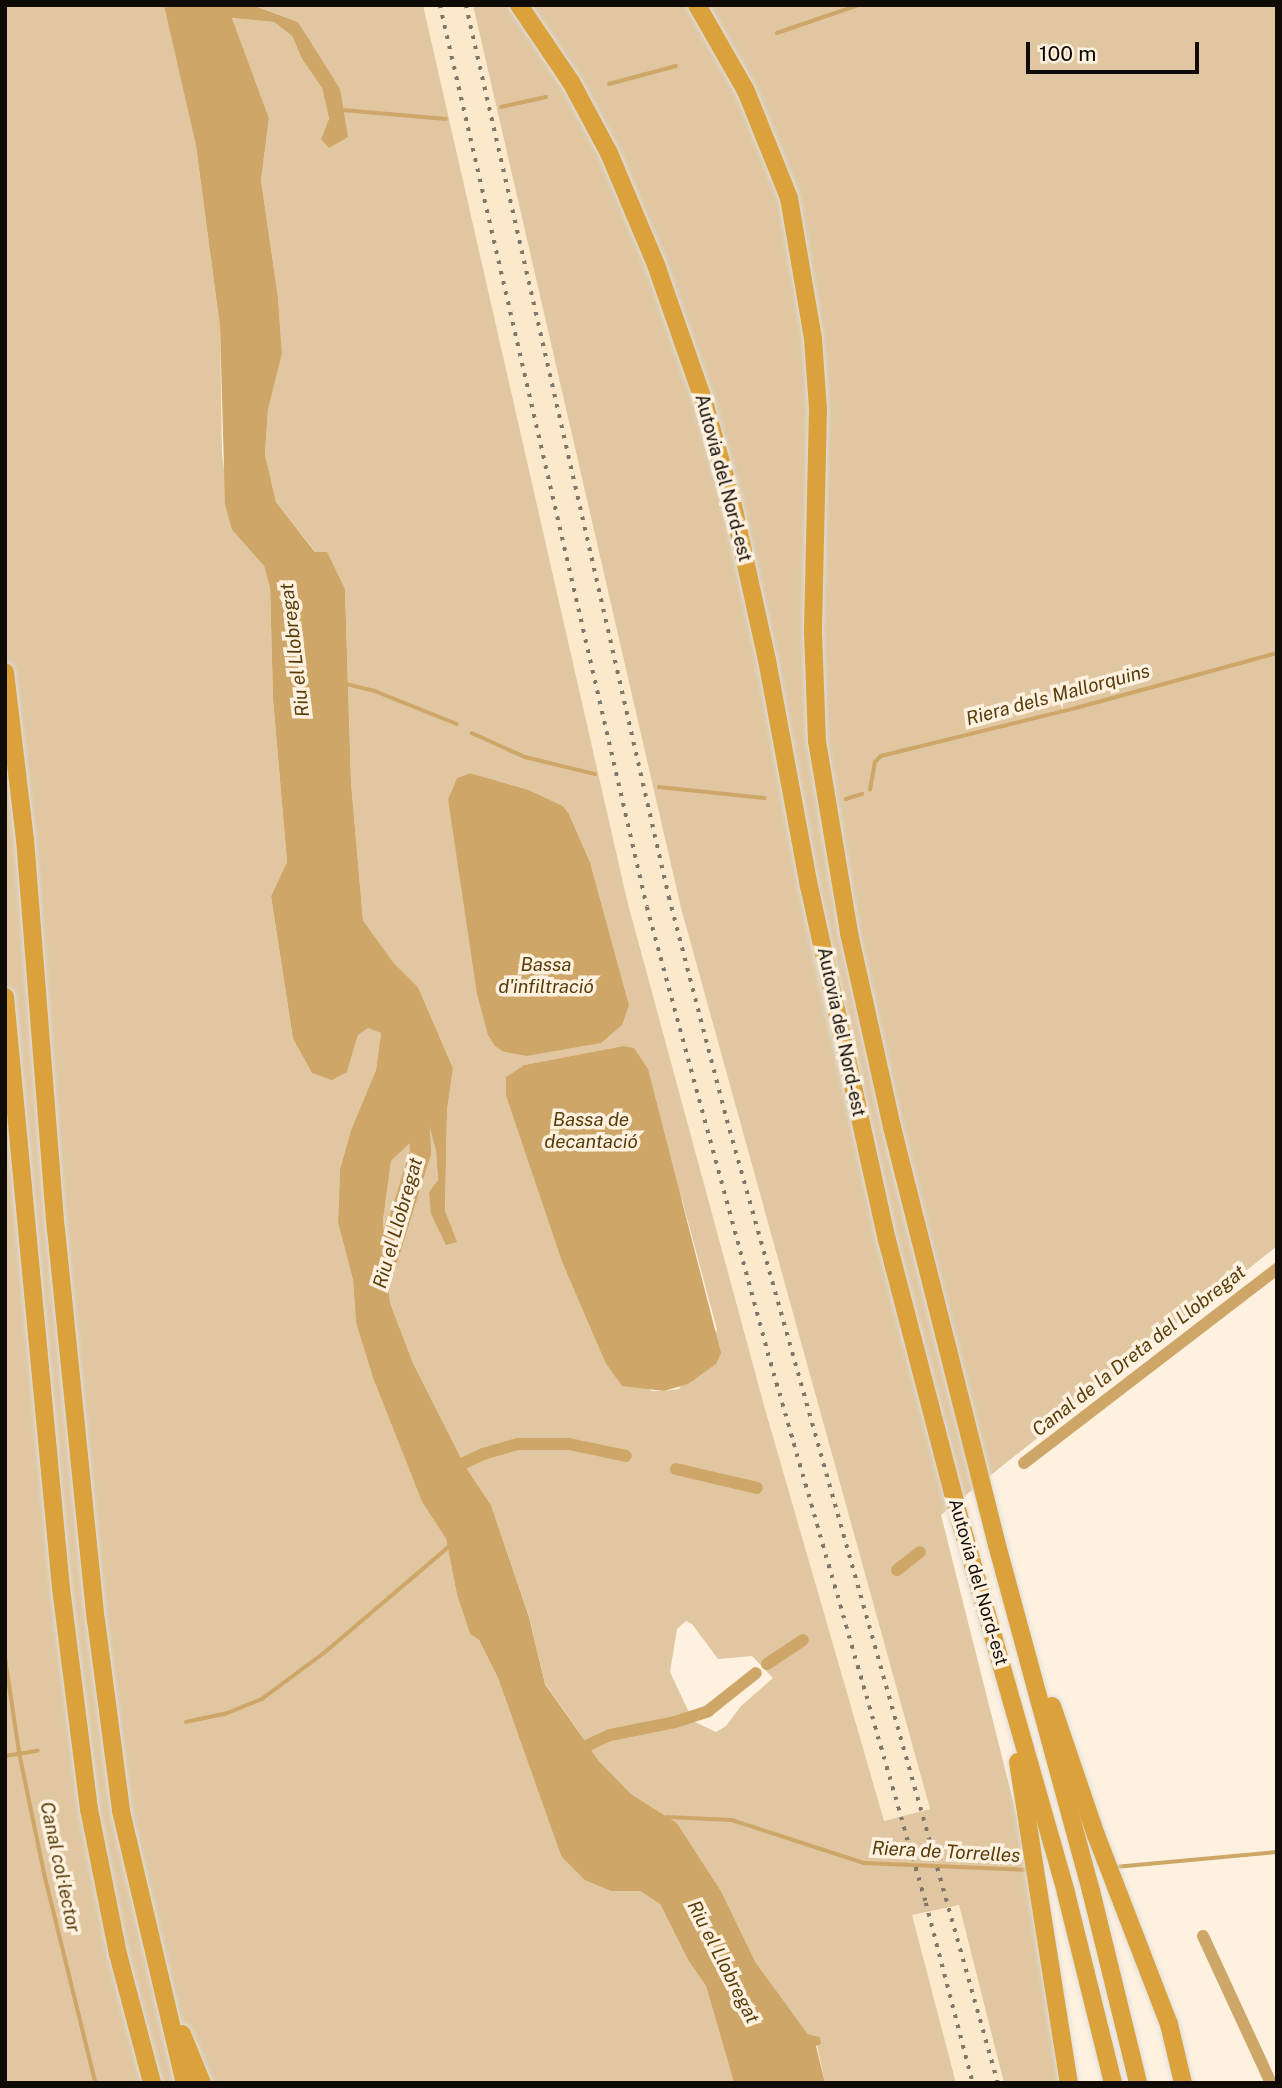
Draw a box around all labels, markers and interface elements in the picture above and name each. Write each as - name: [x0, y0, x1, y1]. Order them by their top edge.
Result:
- scale bar: [1030, 28, 1203, 72]
- text: 100 m: [1039, 41, 1096, 66]
- street label: Autovia del Nord-est: [690, 392, 756, 564]
- water label: Riu el Llobregat: [275, 582, 315, 718]
- water label: Riera dels Mallorquins: [963, 659, 1153, 731]
- street label: Autovia del Nord-est: [812, 945, 870, 1119]
- water label: Bassa d'infiltració: [498, 954, 594, 998]
- water label: Bassa de decantació: [544, 1109, 638, 1153]
- water label: Riu el Llobregat: [368, 1155, 428, 1291]
- water label: Canal de la Dreta del Llobregat: [1028, 1260, 1250, 1442]
- street label: Autovia del Nord-est: [944, 1496, 1012, 1668]
- water label: Canal col·lector: [35, 1800, 85, 1934]
- water label: Riera de Torrelles: [871, 1837, 1021, 1867]
- water label: Riu el Llobregat: [682, 1897, 764, 2027]

